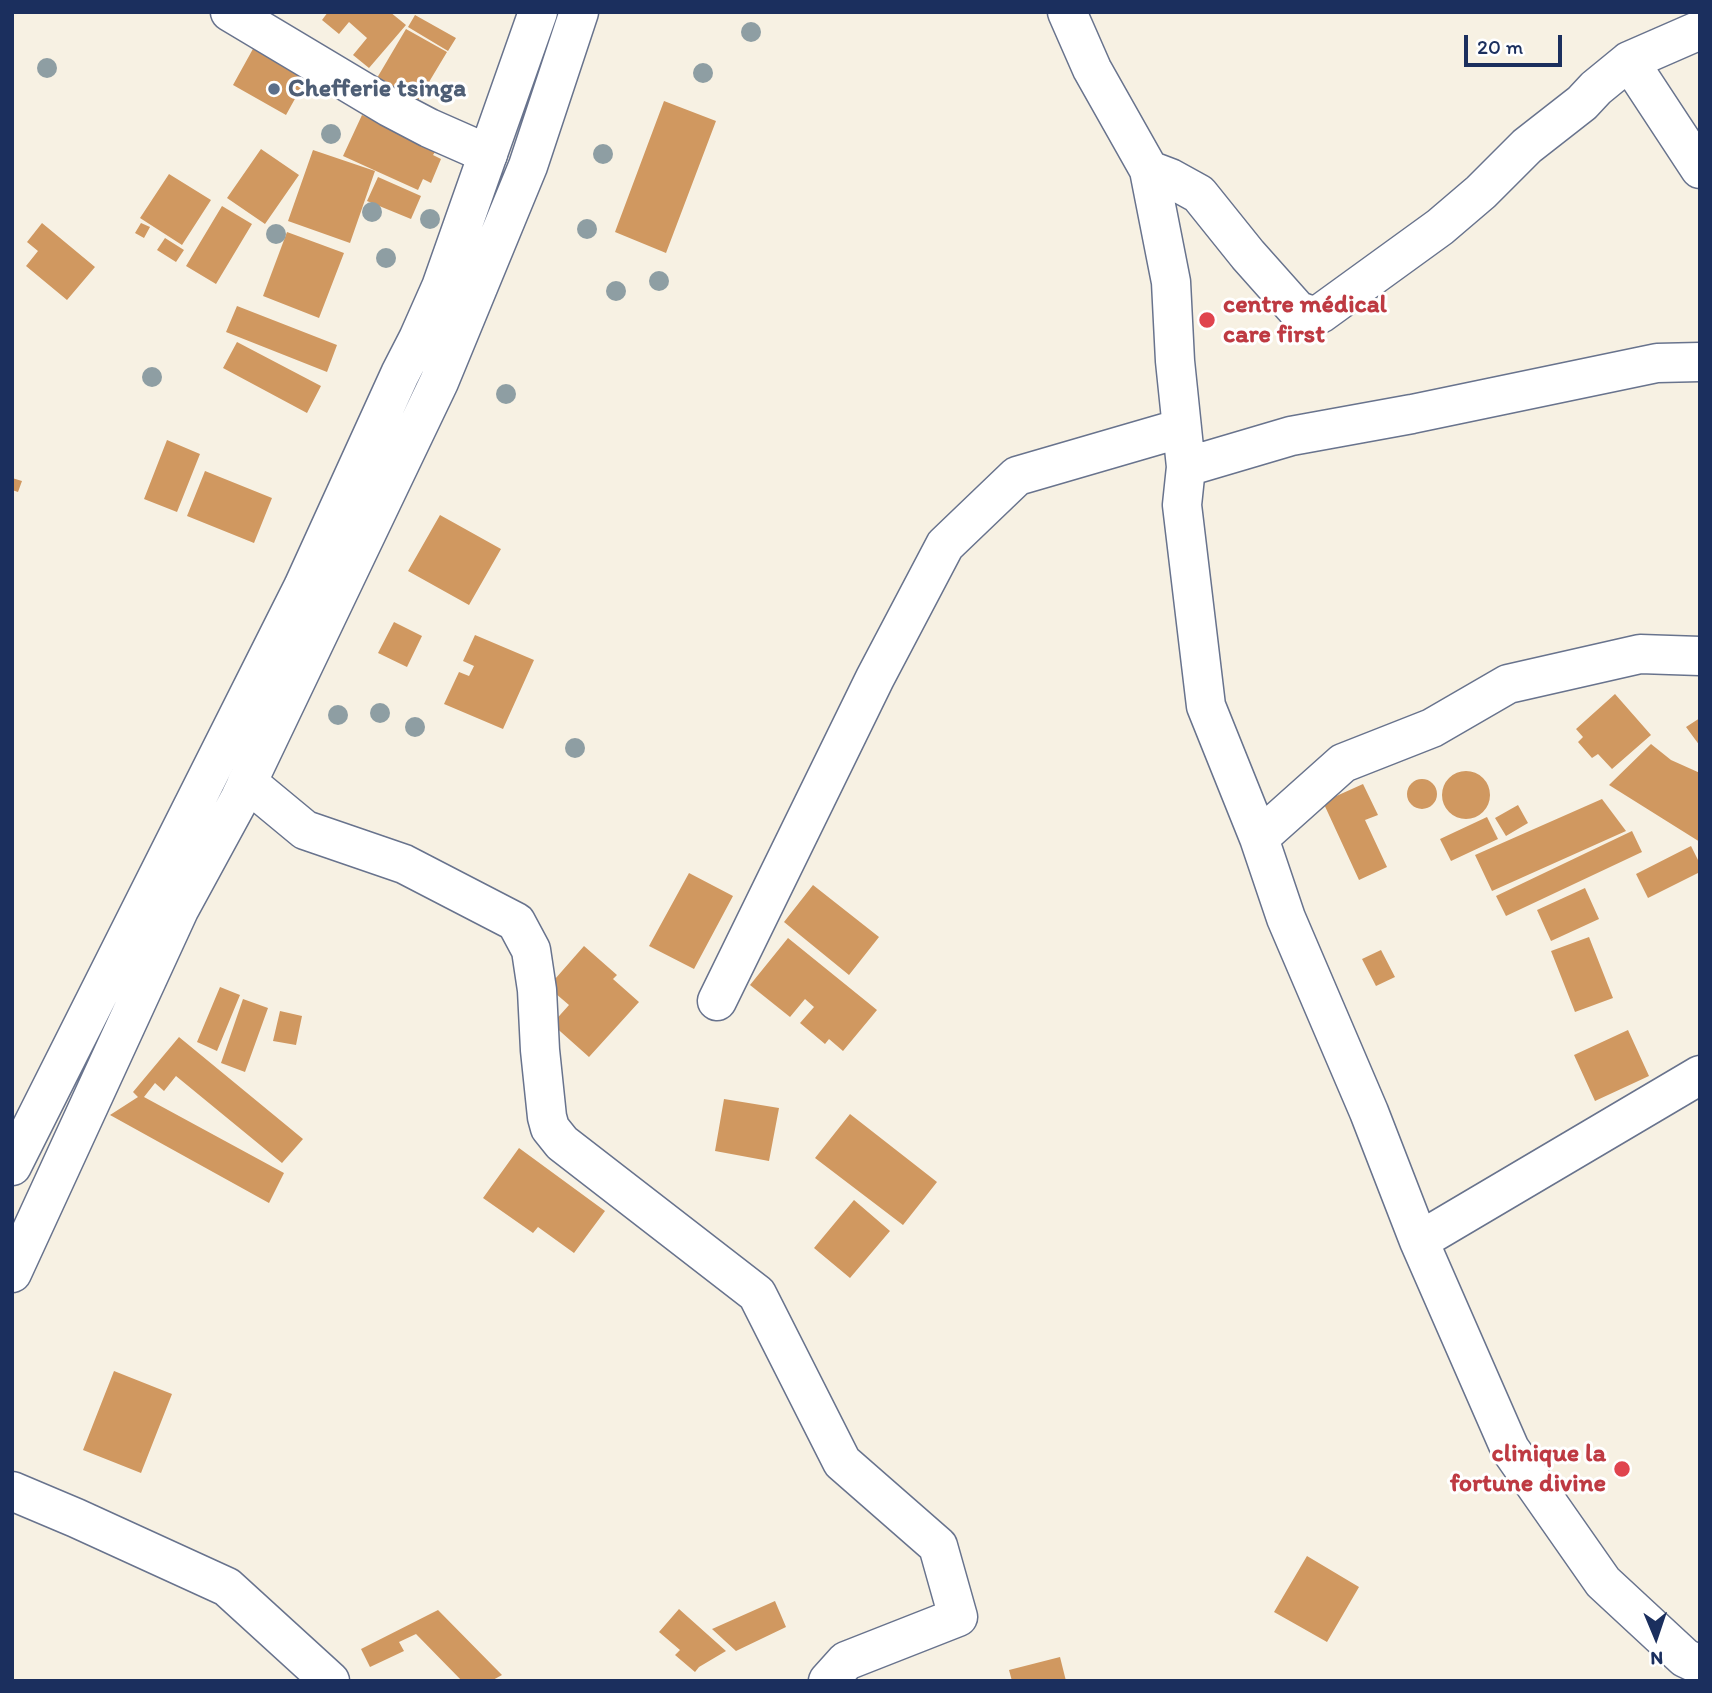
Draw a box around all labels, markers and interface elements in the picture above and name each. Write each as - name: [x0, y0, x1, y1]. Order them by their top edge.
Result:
- scale bar: [1467, 21, 1565, 65]
- text: 20 m: [1477, 34, 1523, 59]
- place label: Chefferie tsinga: [288, 73, 466, 105]
- marker: Chefferie tsinga: [266, 81, 282, 97]
- place label: centre médical care first: [1223, 289, 1387, 350]
- marker: centre médical care first: [1197, 310, 1217, 330]
- place label: clinique la fortune divine: [1450, 1438, 1606, 1500]
- marker: clinique la fortune divine: [1612, 1459, 1632, 1479]
- north arrow: [1621, 1602, 1691, 1672]
- text: N: [1650, 1647, 1664, 1670]

